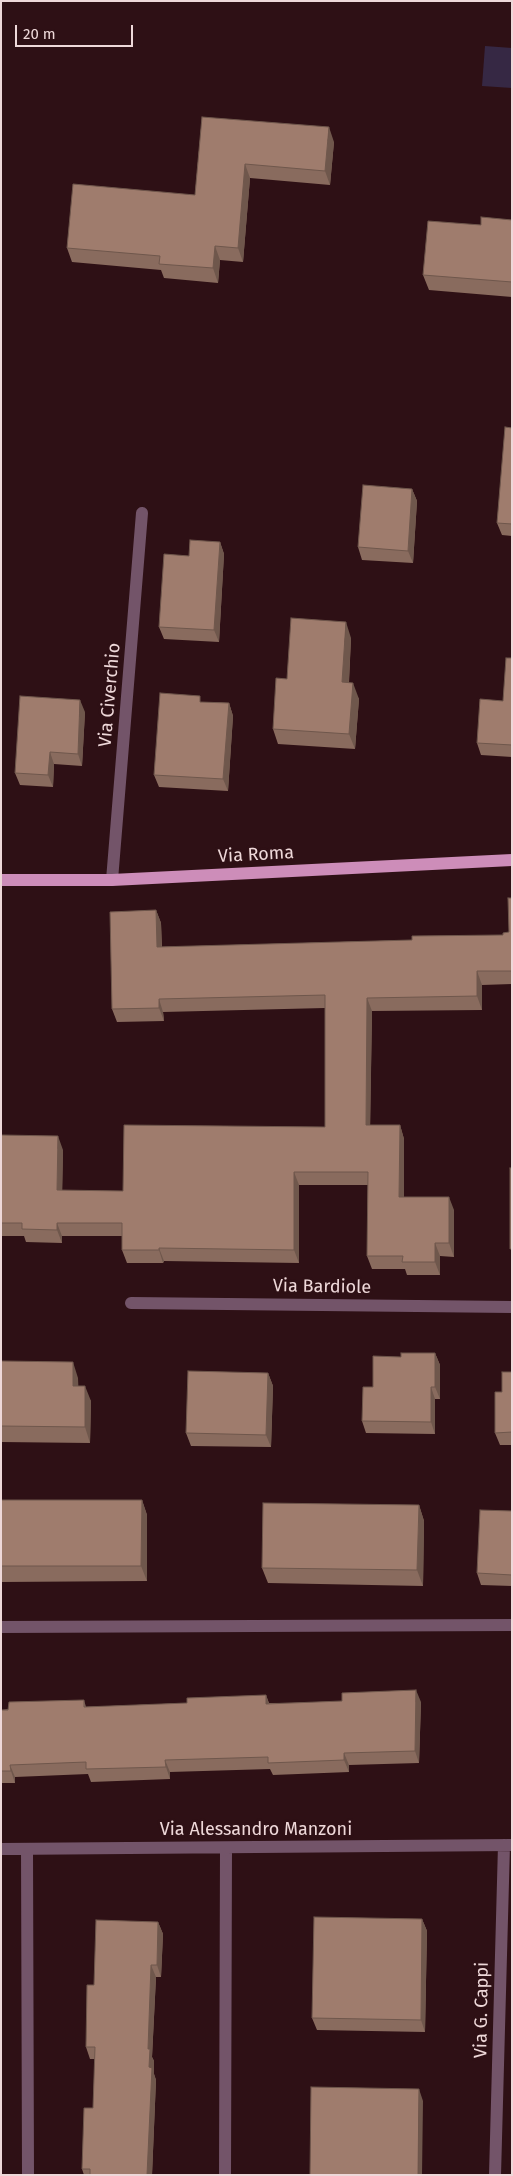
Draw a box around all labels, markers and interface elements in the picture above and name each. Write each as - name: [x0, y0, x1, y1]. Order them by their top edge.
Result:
- scale bar: [18, 15, 135, 47]
- text: 20 m: [23, 25, 56, 43]
- street label: Via Civerchio: [95, 642, 125, 748]
- street label: Via Roma: [217, 842, 295, 868]
- street label: Via Bardiole: [273, 1275, 371, 1299]
- street label: Via Alessandro Manzoni: [160, 1819, 352, 1841]
- street label: Via G. Cappi: [470, 1962, 494, 2058]

